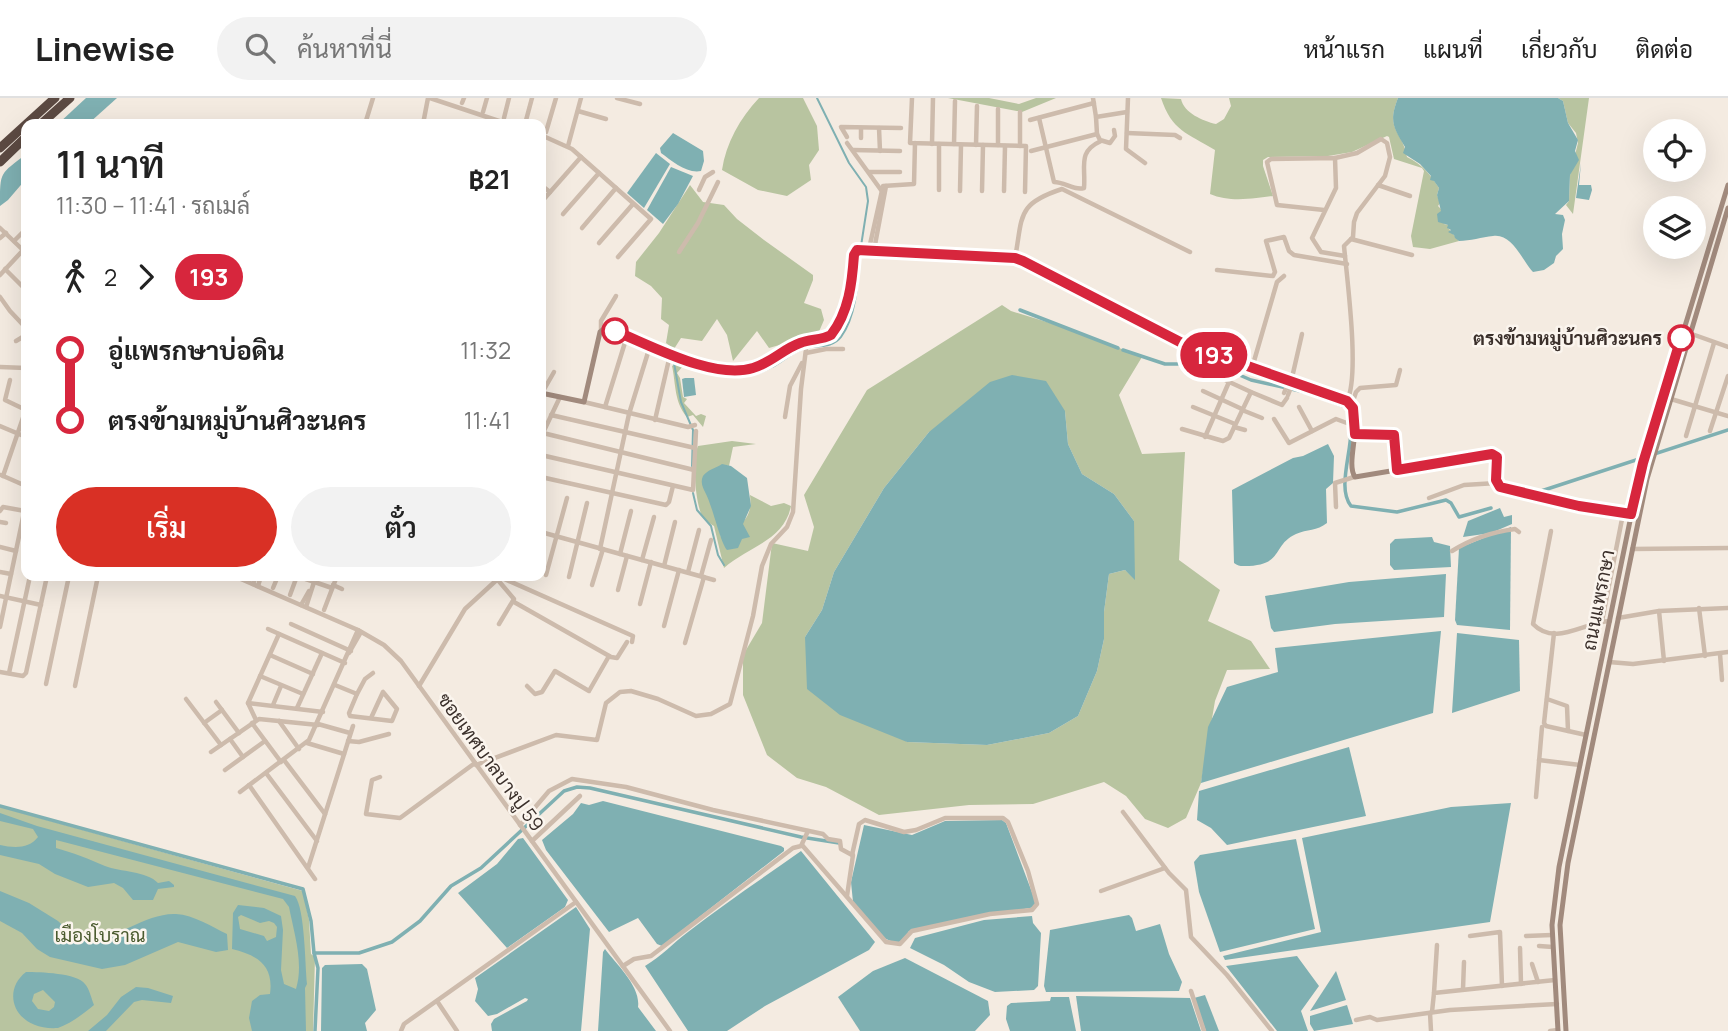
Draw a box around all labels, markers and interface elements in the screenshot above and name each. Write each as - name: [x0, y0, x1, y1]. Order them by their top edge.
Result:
- search box: [217, 17, 707, 80]
- text: Linewise: [35, 26, 175, 71]
- icon: search: [241, 29, 279, 67]
- text: ค้นหาที่นี่: [297, 30, 392, 66]
- text: หน้าแรก: [1304, 32, 1385, 65]
- text: แผนที่: [1423, 32, 1483, 65]
- text: เกี่ยวกับ: [1521, 32, 1598, 65]
- text: ติดต่อ: [1636, 32, 1693, 65]
- map controls: [1643, 119, 1706, 259]
- button: locate: [1643, 119, 1706, 182]
- text: 11 นาที: [56, 137, 165, 189]
- text: ฿21: [468, 161, 511, 197]
- text: 11:30 – 11:41 · รถเมล์: [56, 189, 250, 221]
- button: layers: [1643, 196, 1706, 259]
- icon: walk: [56, 258, 94, 296]
- icon: forward: [127, 258, 165, 296]
- text: 193: [189, 260, 229, 293]
- text: 2: [104, 261, 117, 293]
- unlabelled marker: [602, 318, 628, 344]
- place label: ตรงข้ามหมู่บ้านศิวะนคร: [1473, 325, 1662, 352]
- marker: ตรงข้ามหมู่บ้านศิวะนคร: [1668, 325, 1694, 351]
- text: อู่แพรกษาบ่อดิน: [108, 332, 285, 368]
- line badge: 193: [1174, 332, 1254, 378]
- text: 11:32: [460, 334, 511, 366]
- text: 193: [1194, 338, 1234, 371]
- text: ตรงข้ามหมู่บ้านศิวะนคร: [108, 402, 367, 438]
- text: 11:41: [464, 404, 511, 436]
- button: เริ่ม: [56, 487, 277, 567]
- button: ตั๋ว: [291, 487, 511, 567]
- street label: ถนนแพรกษา: [1575, 547, 1621, 653]
- street label: ซอยเทศบาลบางปู 59: [431, 688, 550, 837]
- park label: เมืองโบราณ: [55, 922, 146, 948]

